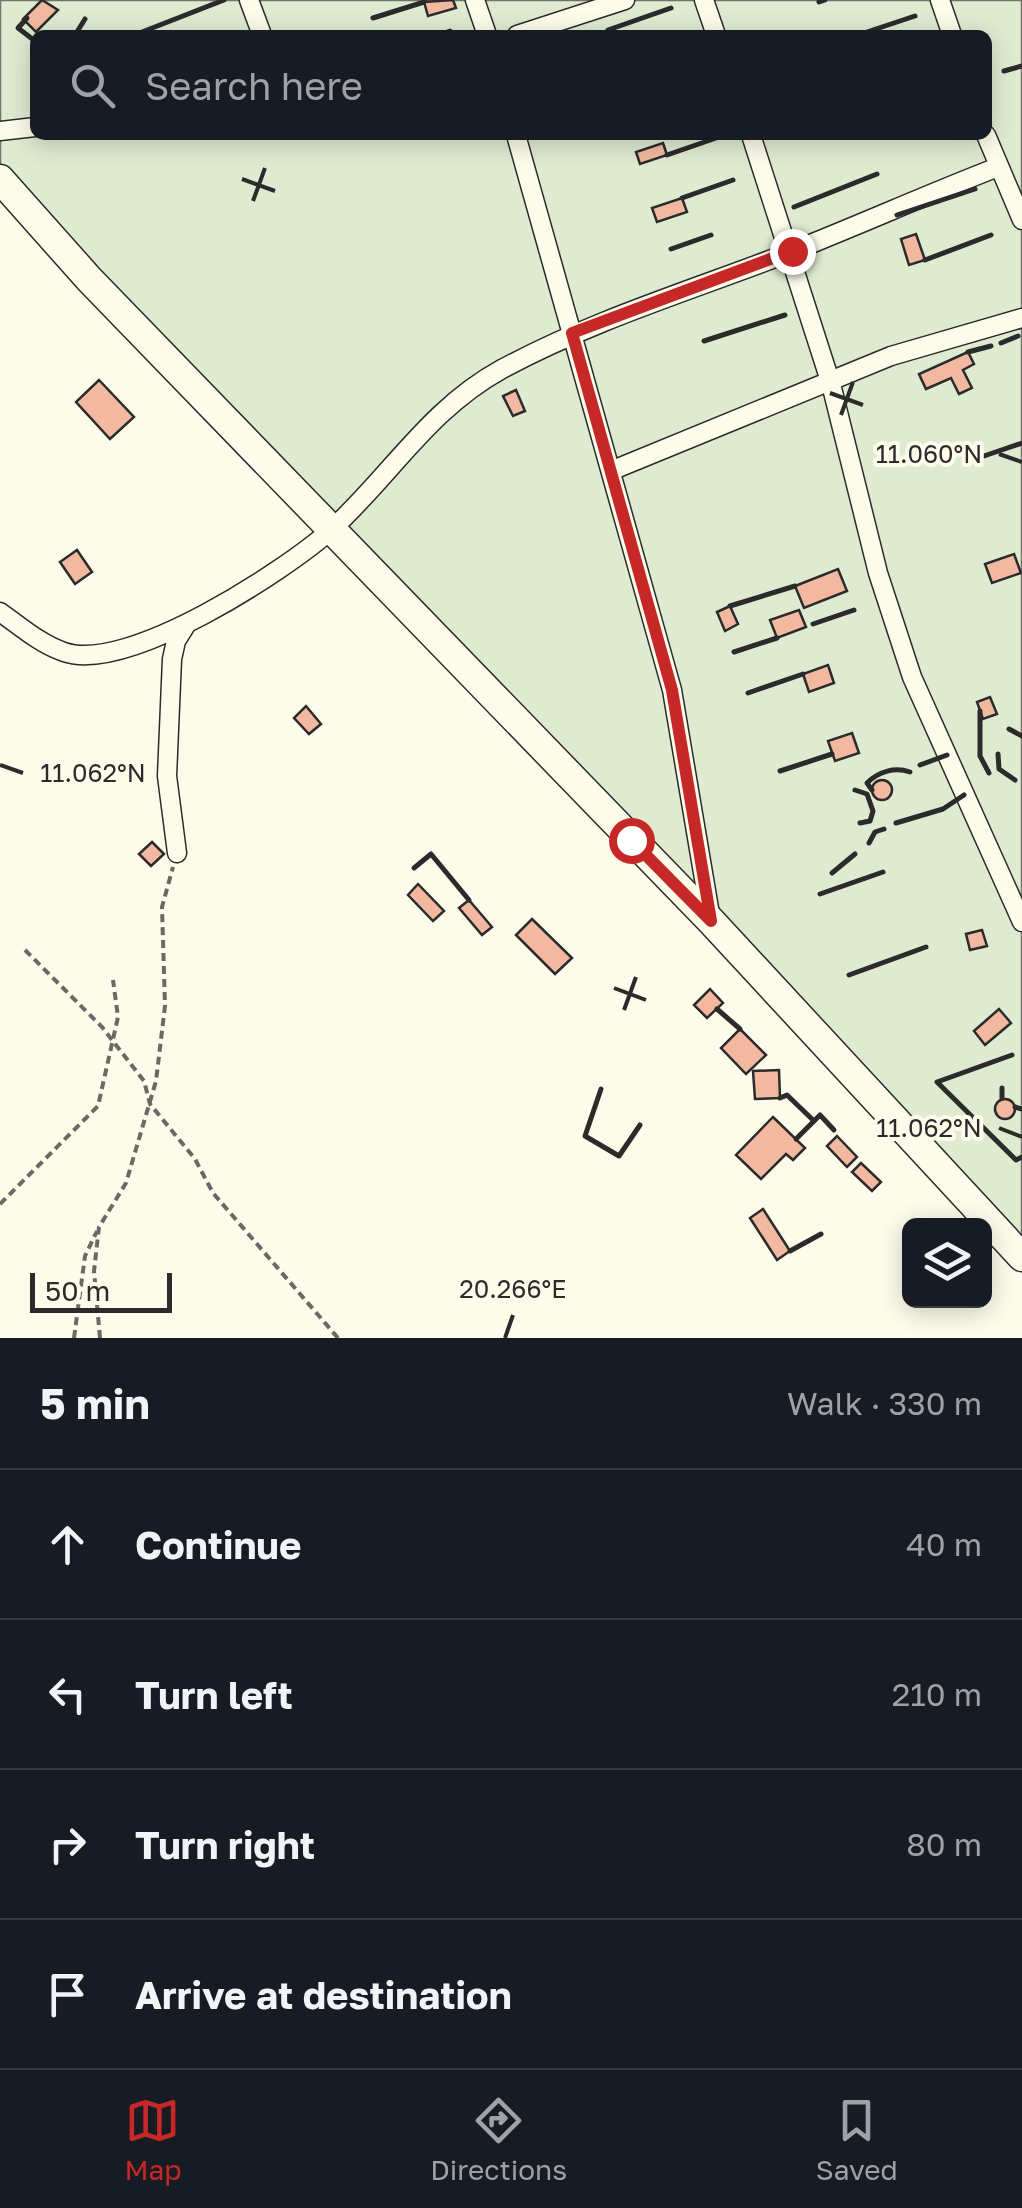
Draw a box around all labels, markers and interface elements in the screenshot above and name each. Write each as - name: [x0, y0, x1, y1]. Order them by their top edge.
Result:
- search box: [30, 30, 992, 140]
- icon: search: [65, 58, 120, 113]
- text: Search here: [145, 63, 363, 108]
- route end: [770, 229, 816, 275]
- text: 11.060°N: [876, 438, 982, 469]
- text: 11.062°N: [40, 757, 146, 788]
- route start: [609, 818, 655, 864]
- text: 11.062°N: [876, 1112, 982, 1143]
- map controls: [902, 1218, 992, 1308]
- button: layers: [902, 1218, 992, 1308]
- scale bar: [30, 1268, 172, 1312]
- text: 20.266°E: [459, 1273, 567, 1304]
- text: 50 m: [45, 1274, 110, 1307]
- text: 5 min: [40, 1378, 150, 1428]
- text: Walk · 330 m: [787, 1384, 982, 1422]
- icon: ahead: [40, 1517, 95, 1572]
- text: Continue: [135, 1522, 301, 1567]
- text: 40 m: [906, 1525, 982, 1563]
- icon: left: [40, 1667, 95, 1722]
- text: Turn left: [135, 1672, 293, 1717]
- text: 210 m: [892, 1675, 982, 1713]
- icon: right: [40, 1817, 95, 1872]
- text: Turn right: [135, 1822, 315, 1867]
- text: 80 m: [906, 1825, 982, 1863]
- icon: arrive: [40, 1967, 95, 2022]
- text: Arrive at destination: [135, 1972, 512, 2017]
- tab: Map: [124, 2093, 182, 2186]
- tab: Directions: [430, 2093, 567, 2186]
- tab: Saved: [816, 2093, 898, 2186]

